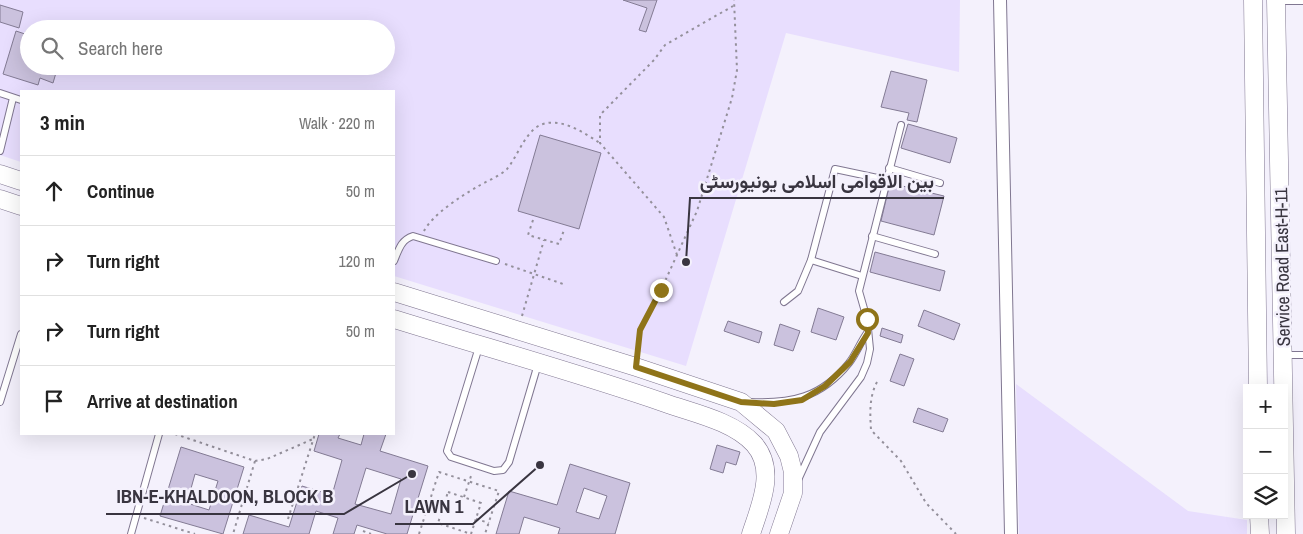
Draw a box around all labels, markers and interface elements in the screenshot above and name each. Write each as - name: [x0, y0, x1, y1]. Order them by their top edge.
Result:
- search box: [20, 20, 395, 75]
- icon: search: [38, 34, 66, 62]
- text: Search here: [78, 35, 163, 61]
- text: 3 min: [40, 108, 85, 137]
- text: Walk · 220 m: [299, 112, 375, 134]
- callout: بین الاقوامی اسلامی یونیورسٹی: [690, 164, 944, 198]
- text: بین الاقوامی اسلامی یونیورسٹی: [700, 168, 934, 194]
- icon: ahead: [40, 177, 68, 205]
- text: Continue: [87, 178, 155, 204]
- text: 50 m: [346, 180, 375, 202]
- street label: Service Road East-H-11: [1268, 187, 1296, 347]
- icon: right: [40, 247, 68, 275]
- text: Turn right: [87, 248, 159, 274]
- text: 120 m: [339, 250, 375, 272]
- route end: [650, 279, 673, 302]
- route start: [856, 308, 879, 331]
- icon: right: [40, 317, 68, 345]
- text: Turn right: [87, 318, 159, 344]
- text: 50 m: [346, 320, 375, 342]
- map controls: [1243, 384, 1288, 519]
- button: +: [1243, 384, 1288, 429]
- icon: arrive: [40, 387, 68, 415]
- text: Arrive at destination: [87, 388, 238, 414]
- button: −: [1243, 429, 1288, 474]
- button: layers: [1243, 474, 1288, 519]
- callout: IBN-E-KHALDOON, BLOCK B: [106, 480, 344, 514]
- text: IBN-E-KHALDOON, BLOCK B: [116, 483, 334, 509]
- callout: LAWN 1: [395, 490, 473, 524]
- text: LAWN 1: [405, 493, 464, 519]

